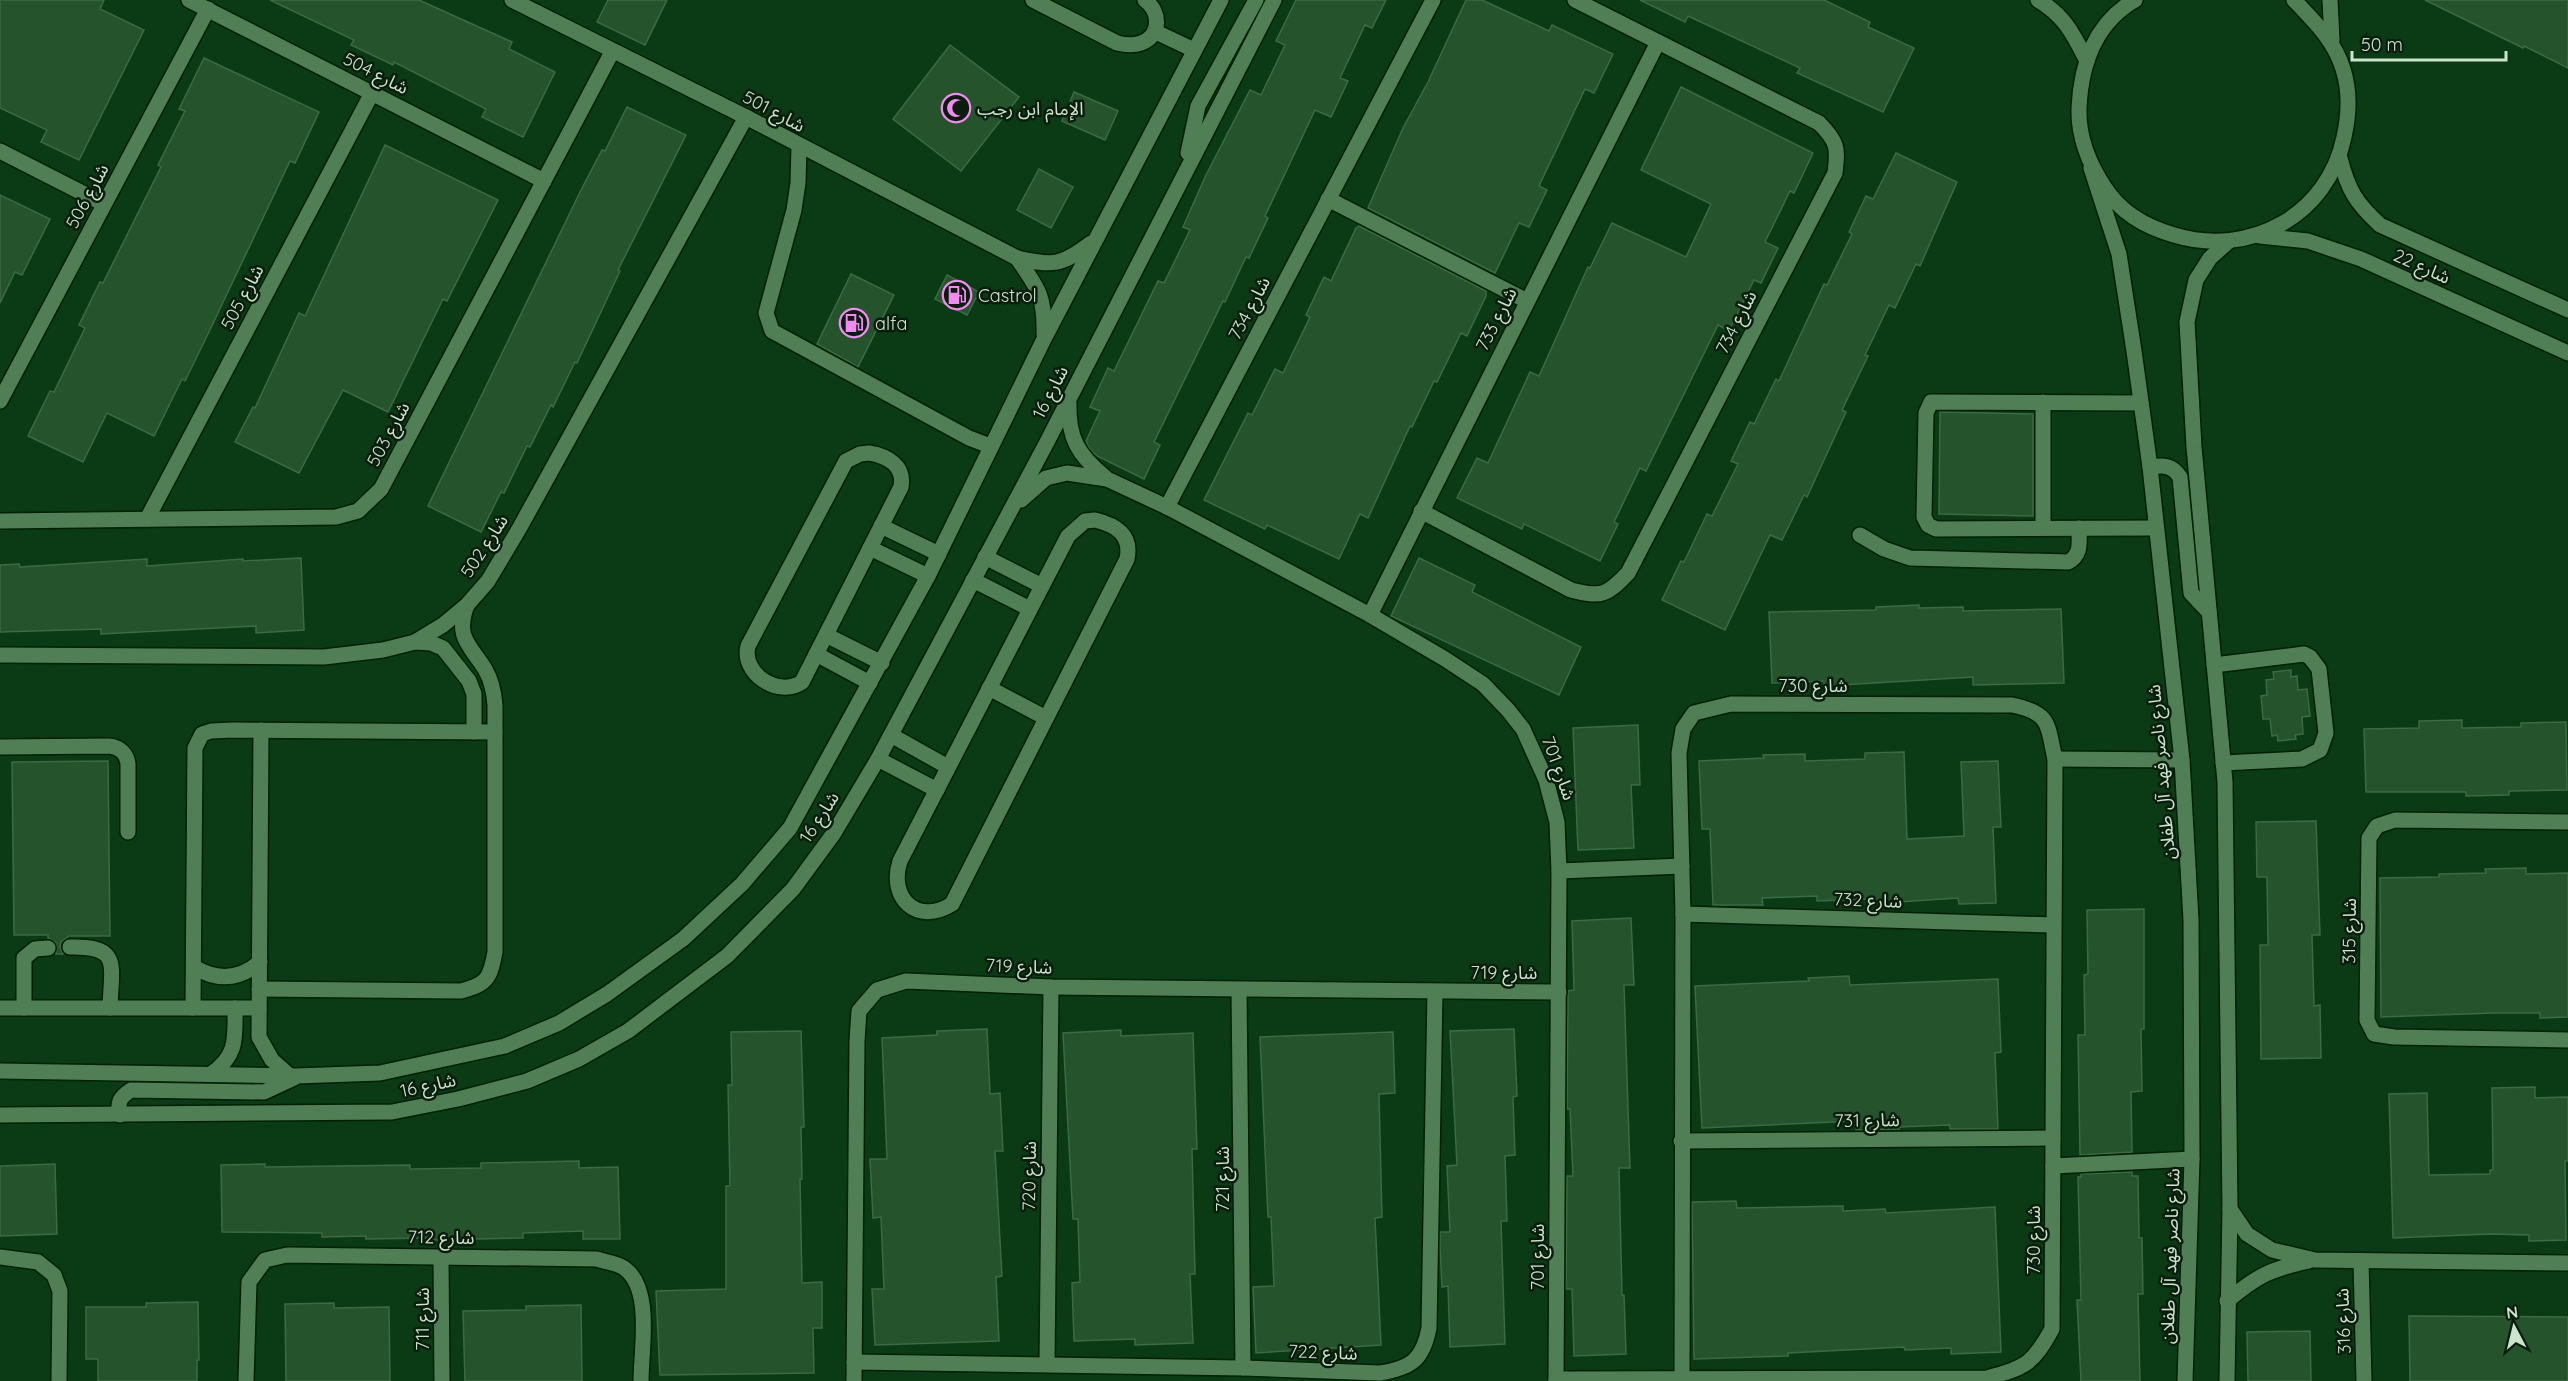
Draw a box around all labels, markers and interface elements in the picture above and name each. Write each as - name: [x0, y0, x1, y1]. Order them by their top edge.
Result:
- scale bar: [2352, 24, 2506, 62]
- text: 50 m: [2361, 33, 2403, 56]
- street label: شارع 504: [338, 47, 412, 102]
- street label: شارع 501: [738, 85, 809, 140]
- mosque icon: الإمام ابن رجب: [940, 92, 972, 124]
- place label: الإمام ابن رجب: [977, 97, 1083, 123]
- street label: شارع 506: [60, 160, 116, 234]
- street label: شارع 22: [2389, 243, 2454, 291]
- street label: شارع 505: [215, 261, 271, 335]
- street label: شارع 734: [1223, 273, 1278, 345]
- fuel station icon: Castrol: [941, 279, 973, 311]
- street label: شارع 733: [1470, 283, 1524, 356]
- place label: Castrol: [978, 284, 1037, 307]
- street label: شارع 734: [1710, 286, 1764, 359]
- fuel station icon: alfa: [838, 307, 870, 339]
- place label: alfa: [875, 312, 907, 335]
- street label: شارع 16: [1027, 362, 1076, 424]
- street label: شارع 503: [361, 398, 417, 472]
- street label: شارع 502: [455, 510, 515, 583]
- street label: شارع 730: [1778, 674, 1848, 700]
- street label: شارع ناصر فهد آل طفلان: [2142, 683, 2183, 861]
- street label: شارع 701: [1534, 733, 1581, 804]
- street label: شارع 16: [794, 787, 847, 849]
- street label: شارع 732: [1833, 887, 1903, 916]
- street label: شارع 315: [2337, 898, 2364, 964]
- street label: شارع 719: [985, 953, 1053, 982]
- street label: شارع 719: [1471, 961, 1537, 987]
- street label: شارع 16: [398, 1068, 459, 1105]
- street label: شارع 731: [1834, 1108, 1900, 1135]
- street label: شارع 720: [1017, 1141, 1044, 1211]
- street label: شارع 721: [1211, 1146, 1237, 1212]
- street label: شارع ناصر فهد آل طفلان: [2155, 1168, 2188, 1344]
- street label: شارع 730: [2022, 1205, 2048, 1275]
- street label: شارع 701: [1526, 1224, 1552, 1290]
- street label: شارع 712: [407, 1225, 475, 1252]
- street label: شارع 711: [411, 1287, 437, 1351]
- street label: شارع 316: [2330, 1288, 2359, 1354]
- north arrow: [2484, 1297, 2544, 1357]
- text: N: [2505, 1301, 2519, 1323]
- street label: شارع 722: [1288, 1339, 1358, 1368]

